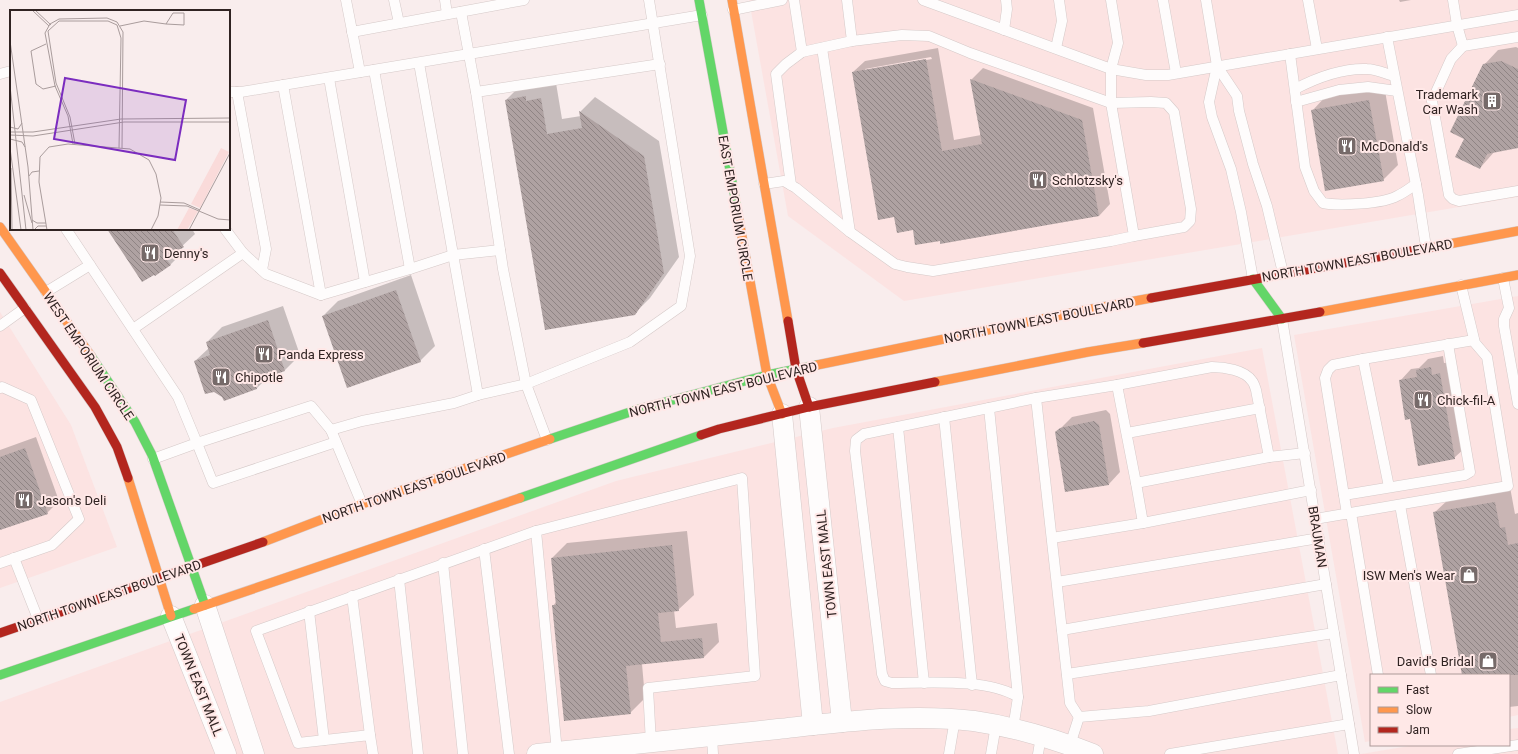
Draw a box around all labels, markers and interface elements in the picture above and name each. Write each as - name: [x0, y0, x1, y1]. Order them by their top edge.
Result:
- inset map: [10, 10, 230, 230]
- place label: Trademark Car Wash: [1416, 87, 1478, 117]
- building icon: Trademark Car Wash: [1481, 90, 1503, 112]
- street label: EAST EMPORIUM CIRCLE: [715, 134, 756, 282]
- restaurant icon: McDonald's: [1336, 135, 1358, 157]
- place label: McDonald's: [1361, 139, 1429, 154]
- restaurant icon: Schlotzsky's: [1027, 169, 1049, 191]
- place label: Schlotzsky's: [1052, 173, 1123, 188]
- street label: NORTH TOWN EAST BOULEVARD: [1261, 236, 1454, 285]
- restaurant icon: Denny's: [139, 242, 161, 264]
- place label: Denny's: [164, 246, 209, 261]
- street label: WEST EMPORIUM CIRCLE: [40, 290, 137, 423]
- street label: NORTH TOWN EAST BOULEVARD: [943, 295, 1135, 346]
- restaurant icon: Panda Express: [253, 343, 275, 365]
- place label: Panda Express: [278, 347, 364, 362]
- street label: NORTH TOWN EAST BOULEVARD: [628, 359, 819, 420]
- restaurant icon: Chipotle: [210, 366, 232, 388]
- place label: Chipotle: [235, 370, 283, 385]
- restaurant icon: Chick-fil-A: [1412, 389, 1434, 411]
- place label: Chick-fil-A: [1437, 393, 1496, 408]
- street label: NORTH TOWN EAST BOULEVARD: [320, 449, 508, 526]
- restaurant icon: Jason's Deli: [13, 489, 35, 511]
- place label: Jason's Deli: [38, 493, 106, 508]
- street label: BRAUMAN: [1305, 505, 1330, 569]
- street label: TOWN EAST MALL: [813, 509, 840, 619]
- street label: NORTH TOWN EAST BOULEVARD: [15, 557, 203, 634]
- shop icon: ISW Men's Wear: [1458, 564, 1480, 586]
- place label: ISW Men's Wear: [1363, 568, 1456, 583]
- street label: TOWN EAST MALL: [171, 632, 226, 738]
- shop icon: David's Bridal: [1477, 650, 1499, 672]
- place label: David's Bridal: [1397, 654, 1474, 669]
- legend: [1370, 674, 1510, 746]
- text: Fast: [1406, 683, 1429, 697]
- text: Slow: [1406, 703, 1432, 717]
- text: Jam: [1406, 723, 1430, 737]

